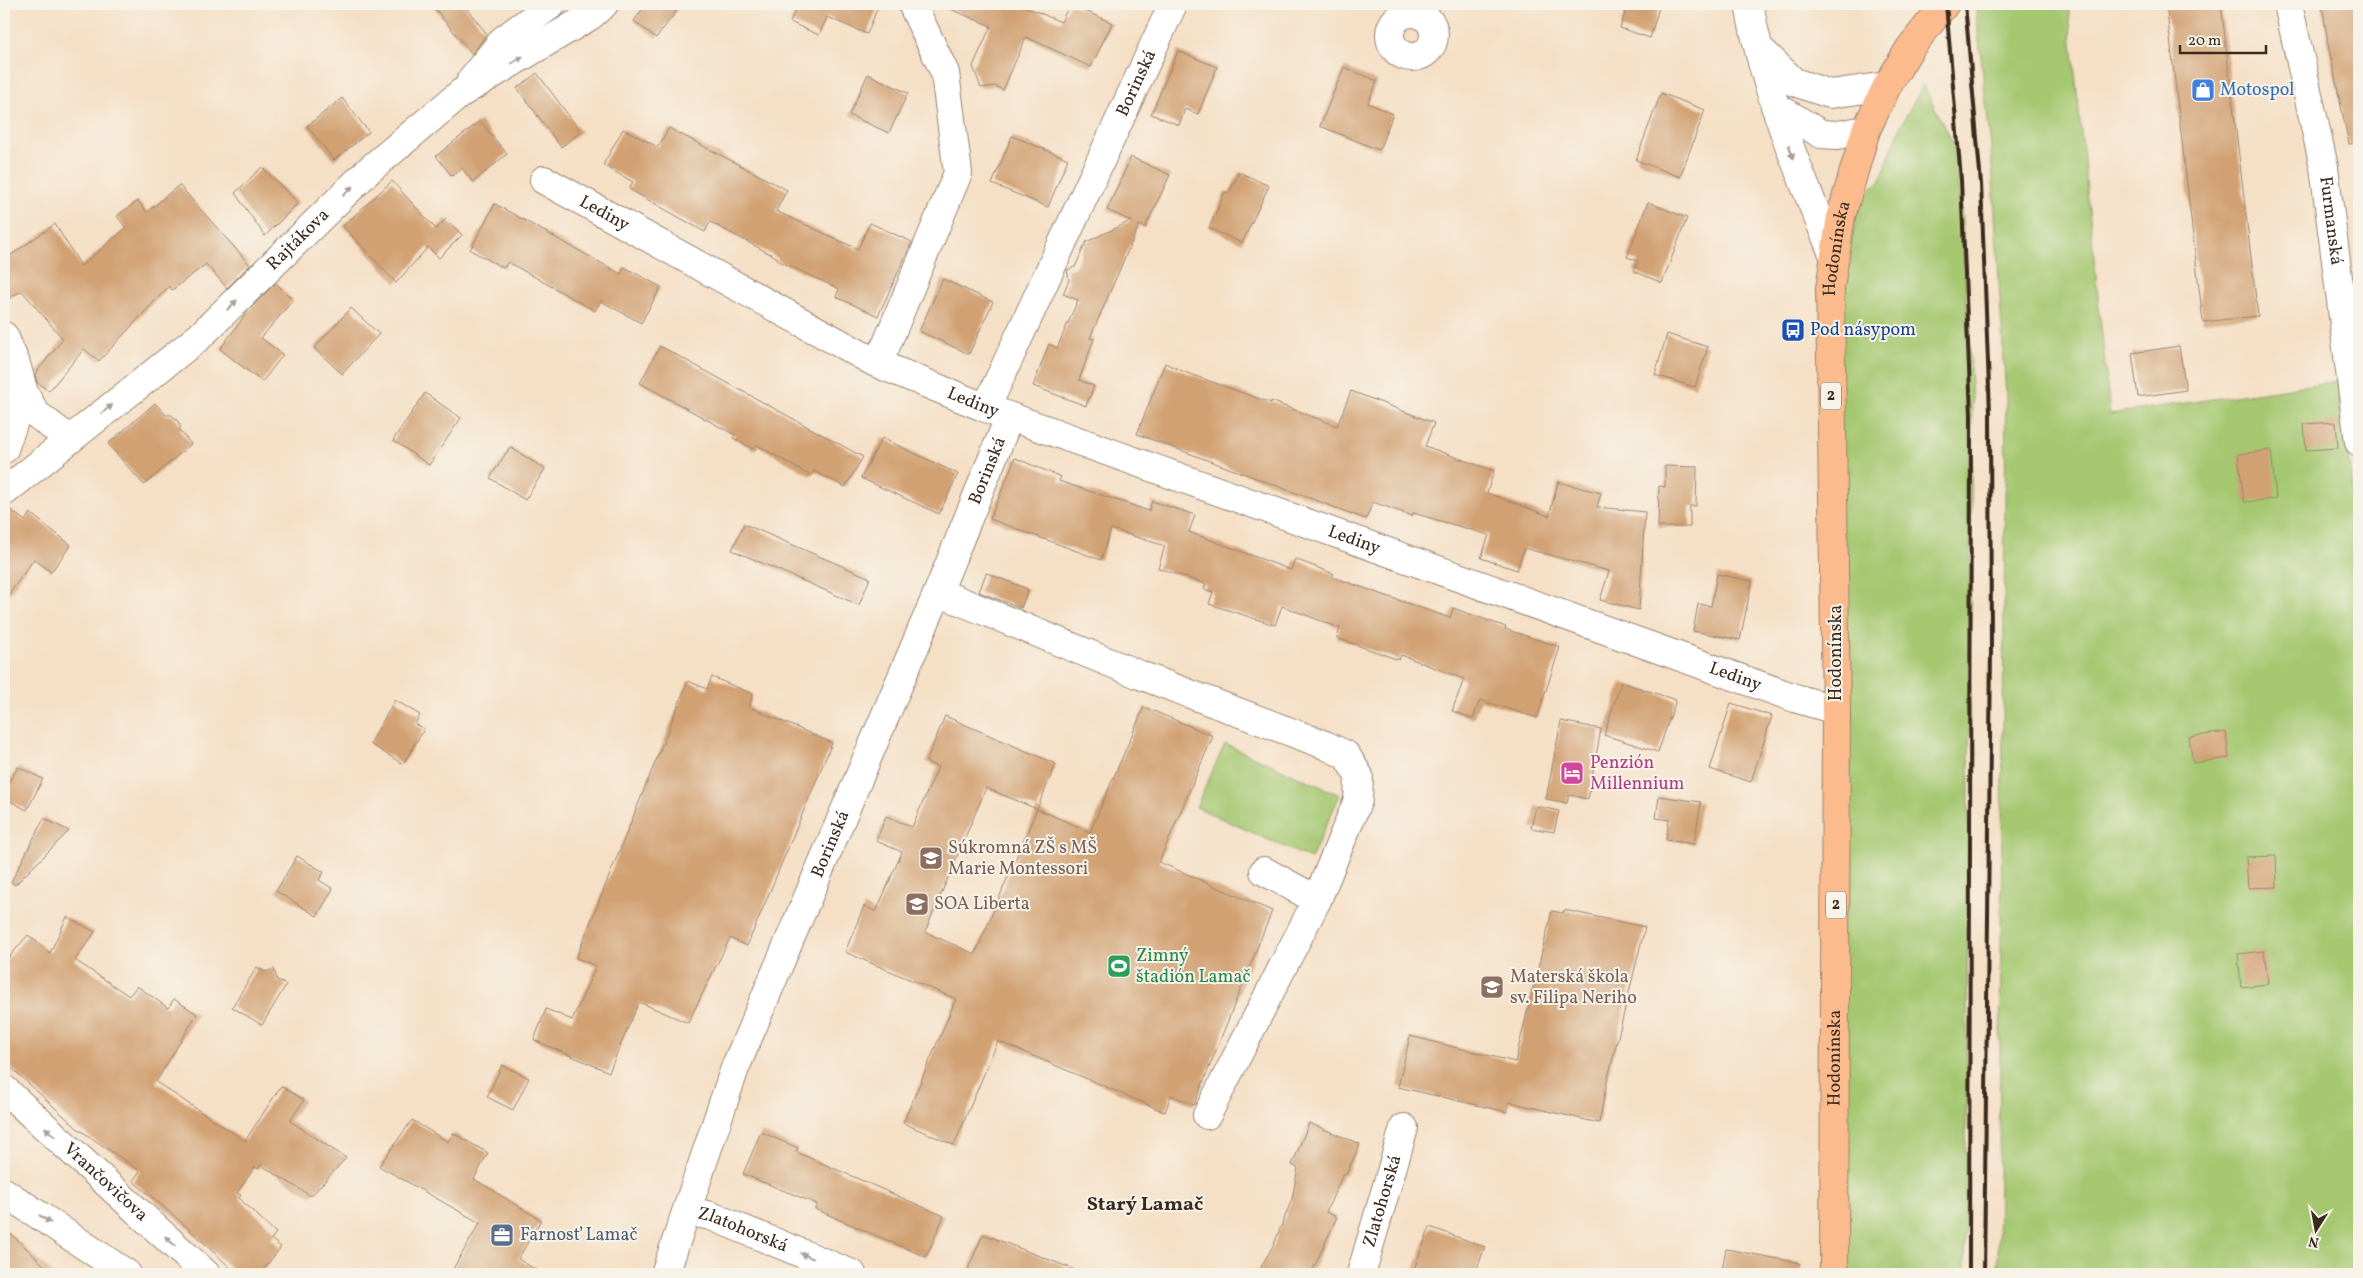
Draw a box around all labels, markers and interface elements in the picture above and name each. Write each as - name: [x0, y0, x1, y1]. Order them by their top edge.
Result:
- scale bar: [2180, 22, 2267, 54]
- text: 20 m: [2188, 31, 2221, 52]
- street label: Borinská: [1110, 46, 1163, 121]
- one-way arrow: [510, 55, 523, 64]
- shop icon: Motospol: [2190, 77, 2216, 103]
- place label: Motospol: [2220, 78, 2294, 103]
- one-way arrow: [1787, 145, 1795, 160]
- street label: Furmanská: [2313, 175, 2349, 267]
- one-way arrow: [341, 185, 353, 197]
- street label: Lediny: [575, 189, 634, 237]
- street label: Hodonínska: [1817, 198, 1857, 296]
- street label: Rajtákova: [261, 203, 335, 276]
- one-way arrow: [226, 299, 238, 311]
- bus stop icon: Pod násypom: [1780, 317, 1806, 343]
- place label: Pod násypom: [1810, 318, 1916, 343]
- street label: Lediny: [943, 381, 1003, 424]
- road number: 2: [1821, 382, 1841, 410]
- one-way arrow: [101, 404, 114, 415]
- street label: Borinská: [962, 433, 1012, 508]
- street label: Lediny: [1324, 519, 1384, 561]
- street label: Hodonínska: [1824, 605, 1849, 701]
- street label: Lediny: [1706, 656, 1765, 698]
- place label: Penzión Millennium: [1590, 751, 1685, 797]
- hotel icon: Penzión Millennium: [1559, 760, 1585, 786]
- street label: Borinská: [805, 806, 856, 882]
- place label: Súkromná ZŠ s MŠ Marie Montessori: [948, 836, 1097, 882]
- school or university icon: Súkromná ZŠ s MŠ Marie Montessori: [918, 845, 944, 871]
- school or university icon: SOA Liberta: [904, 891, 930, 917]
- place label: SOA Liberta: [934, 892, 1030, 917]
- road number: 2: [1826, 892, 1846, 918]
- place label: Zimný štadión Lamač: [1136, 944, 1250, 990]
- sports icon: Zimný štadión Lamač: [1106, 953, 1132, 979]
- place label: Materská škola sv. Filipa Neriho: [1510, 965, 1637, 1011]
- school or university icon: Materská škola sv. Filipa Neriho: [1479, 974, 1505, 1000]
- street label: Hodonínska: [1822, 1010, 1847, 1106]
- one-way arrow: [45, 1126, 57, 1138]
- street label: Vrančovičova: [58, 1137, 154, 1227]
- street label: Zlatohorská: [1357, 1152, 1408, 1250]
- district label: Starý Lamač: [1087, 1191, 1203, 1219]
- street label: Zlatohorská: [696, 1201, 792, 1259]
- north arrow: [2290, 1206, 2340, 1256]
- one-way arrow: [38, 1214, 51, 1224]
- office icon: Farnosť Lamač: [489, 1222, 515, 1248]
- place label: Farnosť Lamač: [520, 1223, 638, 1248]
- text: N: [2307, 1231, 2321, 1252]
- one-way arrow: [165, 1235, 177, 1247]
- one-way arrow: [800, 1251, 814, 1259]

